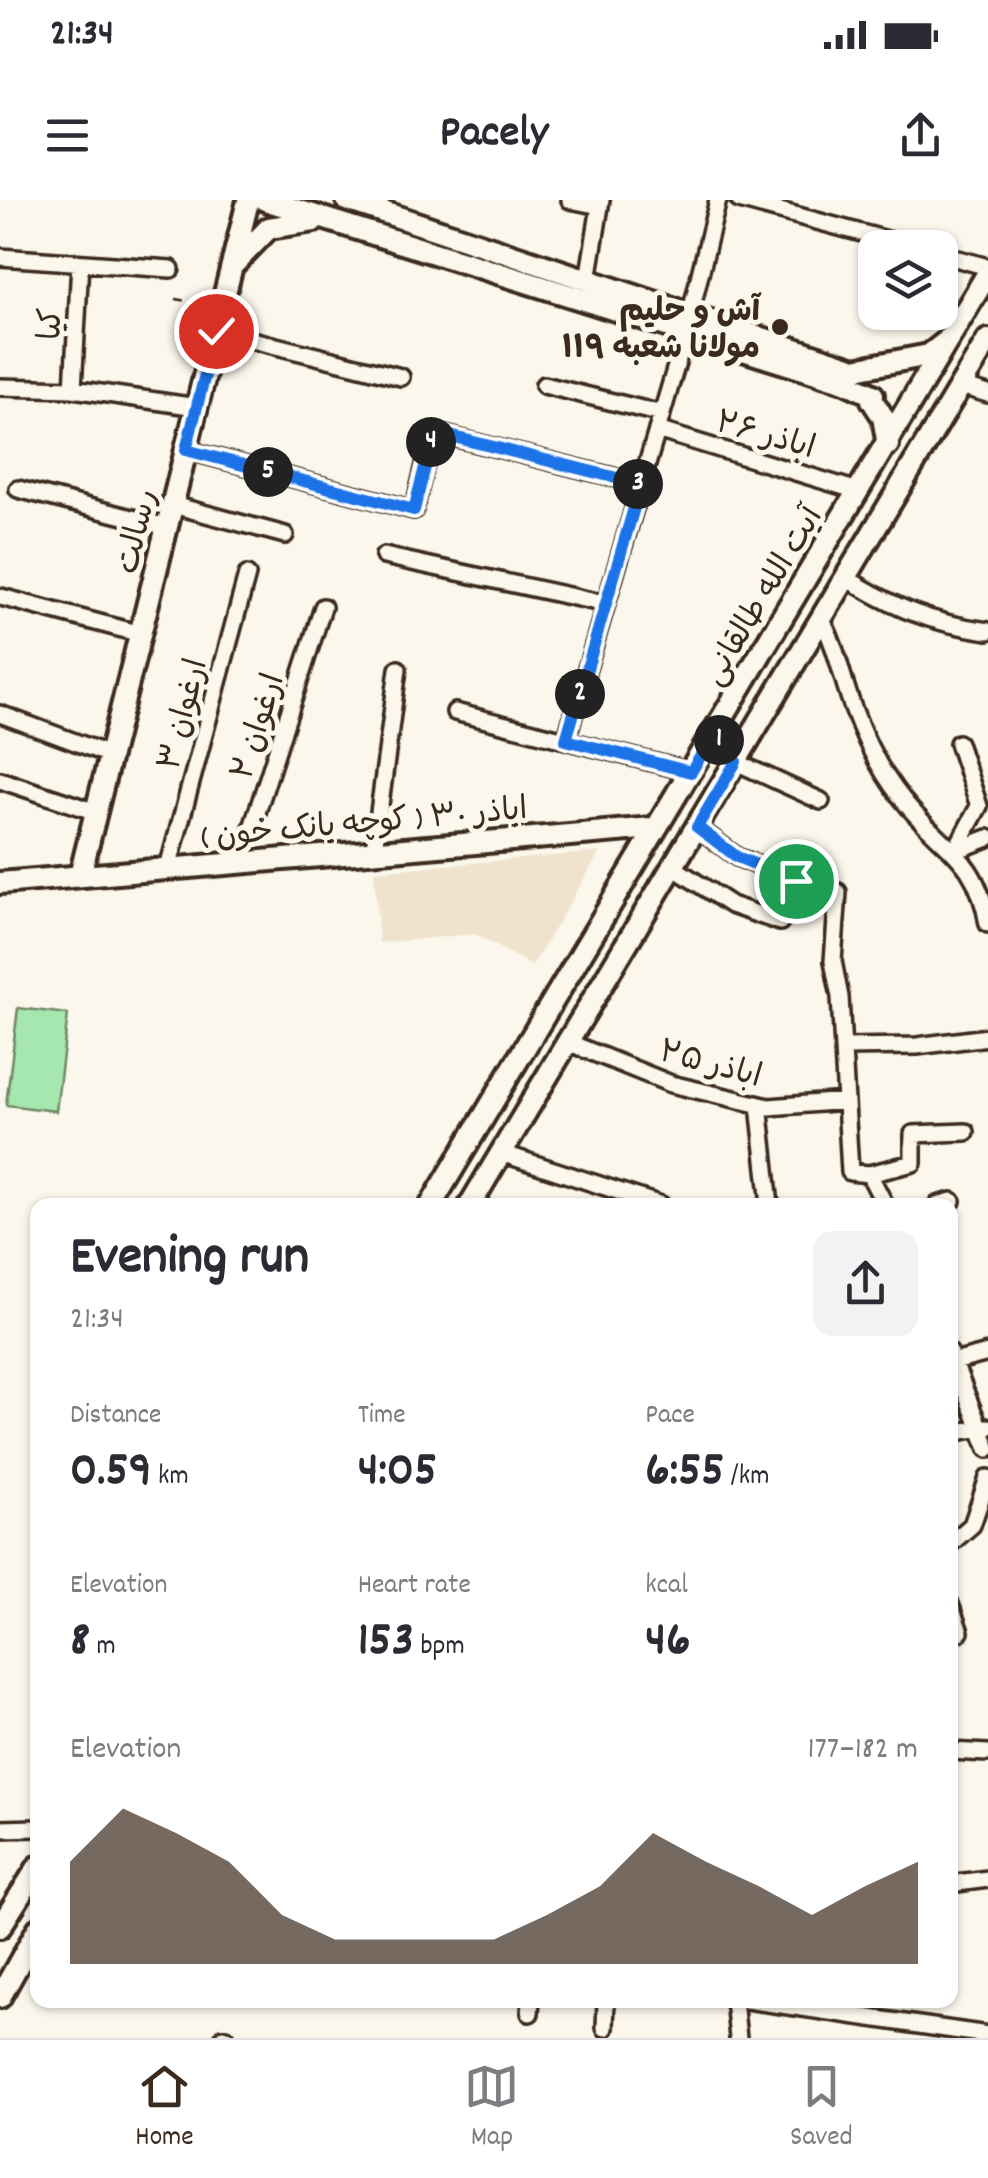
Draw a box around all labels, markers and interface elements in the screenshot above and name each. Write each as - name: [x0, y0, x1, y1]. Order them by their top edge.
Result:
- text: 21:34: [50, 8, 114, 63]
- text: Pacely: [440, 103, 548, 167]
- icon: menu: [40, 108, 95, 163]
- icon: share: [893, 108, 948, 163]
- map controls: [858, 230, 958, 330]
- button: layers: [858, 230, 958, 330]
- pin: [174, 289, 259, 374]
- place label: آش و حلیم مولانا شعبه ۱۱۹: [562, 291, 762, 374]
- icon: check: [189, 304, 244, 359]
- street label: کیا: [30, 307, 78, 341]
- marker: آش و حلیم مولانا شعبه ۱۱۹: [769, 316, 791, 338]
- street label: اباذر ۲۶: [709, 402, 820, 474]
- pin: 4: [406, 417, 456, 467]
- text: 4: [425, 422, 437, 462]
- pin: 5: [243, 447, 293, 497]
- text: 5: [262, 452, 274, 492]
- pin: 3: [613, 459, 663, 509]
- text: 3: [632, 464, 644, 504]
- street label: رسالت: [107, 485, 173, 579]
- street label: آیت الله طالقانی: [694, 498, 838, 696]
- street label: ارغوان ۳: [149, 654, 223, 776]
- street label: ارغوان ۲: [222, 669, 299, 787]
- pin: 2: [555, 669, 605, 719]
- text: 2: [574, 674, 586, 714]
- pin: 1: [694, 715, 744, 765]
- text: 1: [716, 720, 722, 760]
- street label: اباذر ۳۰ ( کوچه بانک خون ): [199, 789, 530, 863]
- pin: [754, 839, 839, 924]
- icon: arrive: [769, 854, 824, 909]
- street label: اباذر ۲۵: [653, 1031, 766, 1103]
- text: Evening run: [70, 1221, 309, 1300]
- button: share: [813, 1231, 918, 1336]
- text: 21:34: [70, 1298, 124, 1344]
- text: Distance: [70, 1397, 161, 1437]
- text: Time: [358, 1397, 406, 1437]
- text: Pace: [645, 1397, 695, 1437]
- text: 0.59: [70, 1437, 152, 1509]
- text: 4:05: [358, 1437, 437, 1509]
- text: 6:55: [645, 1437, 724, 1509]
- text: km: [152, 1458, 189, 1498]
- text: /km: [724, 1458, 770, 1498]
- text: Elevation: [70, 1567, 167, 1607]
- text: Heart rate: [358, 1567, 471, 1607]
- text: kcal: [645, 1567, 688, 1607]
- text: 8: [70, 1607, 90, 1679]
- text: 153: [358, 1607, 414, 1679]
- text: 46: [645, 1607, 691, 1679]
- text: m: [90, 1628, 116, 1668]
- text: bpm: [414, 1628, 465, 1668]
- text: Elevation: [70, 1728, 181, 1774]
- text: 177–182 m: [807, 1728, 918, 1774]
- tab: Home: [135, 2059, 194, 2159]
- tab: Map: [464, 2059, 519, 2159]
- tab: Saved: [790, 2059, 853, 2159]

